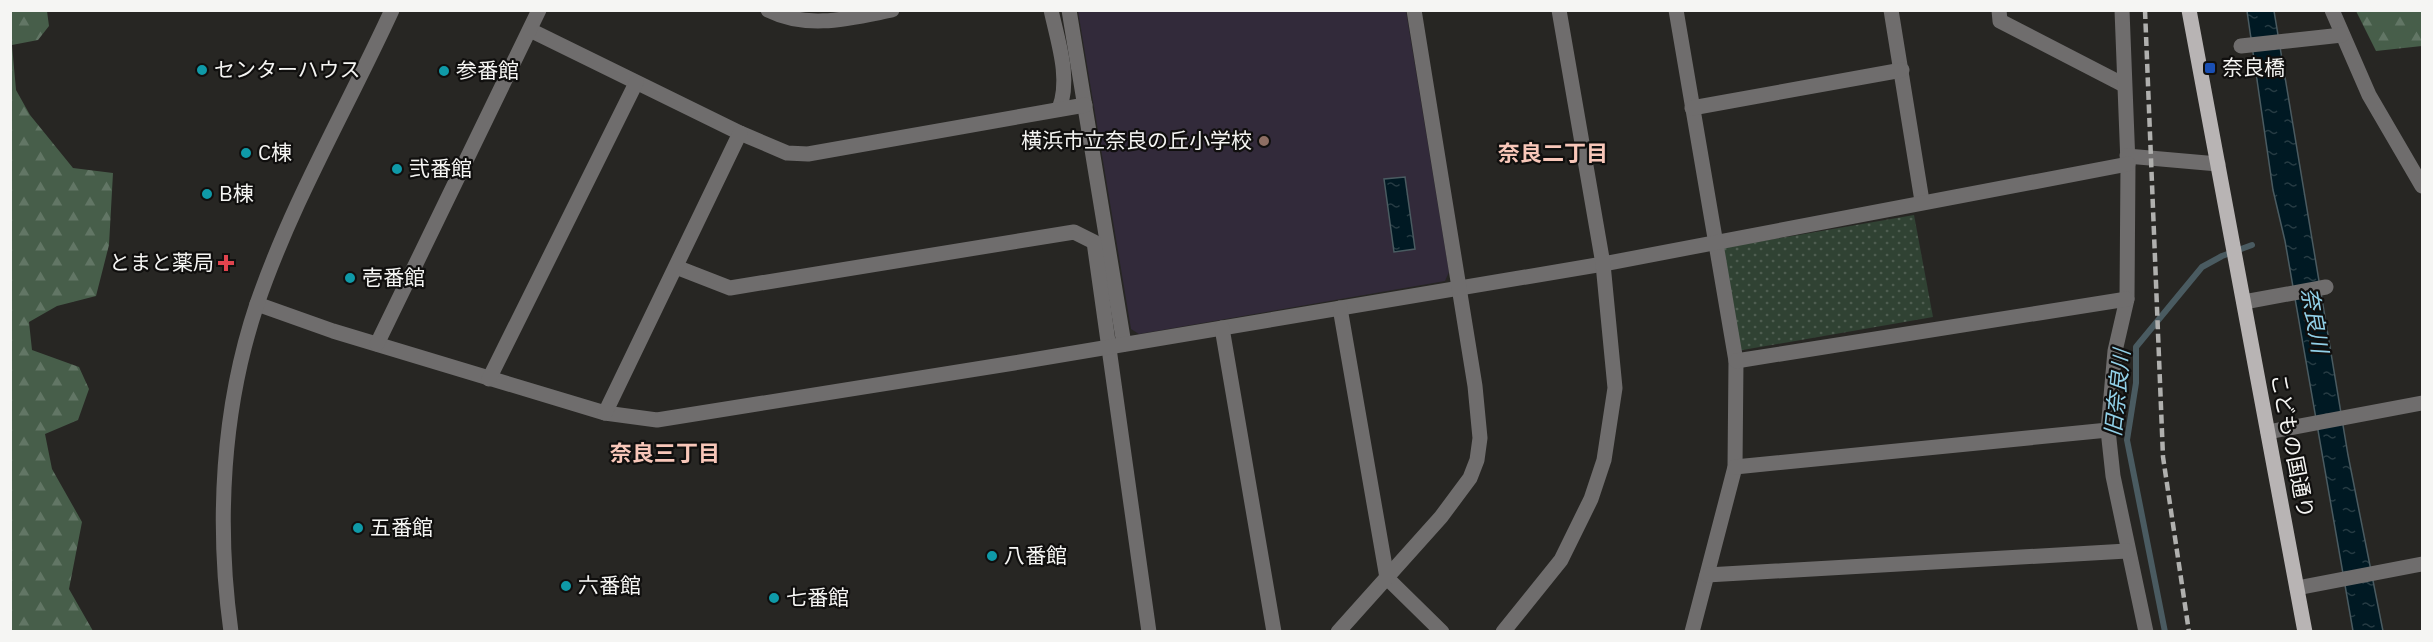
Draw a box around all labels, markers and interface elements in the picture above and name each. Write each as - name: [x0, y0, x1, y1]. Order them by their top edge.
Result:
- place label: 奈良橋: [2222, 53, 2285, 81]
- place label: センターハウス: [214, 55, 361, 83]
- place label: 参番館: [456, 56, 519, 84]
- marker: 奈良橋: [2203, 61, 2217, 75]
- marker: センターハウス: [195, 63, 209, 77]
- marker: 参番館: [437, 64, 451, 78]
- place label: 横浜市立奈良の丘小学校: [1021, 126, 1252, 154]
- marker: 横浜市立奈良の丘小学校: [1257, 134, 1271, 148]
- place label: C棟: [258, 138, 292, 166]
- district label: 奈良二丁目: [1498, 138, 1608, 167]
- marker: C棟: [239, 146, 253, 160]
- place label: 弐番館: [409, 154, 472, 182]
- marker: 弐番館: [390, 162, 404, 176]
- place label: B棟: [219, 179, 254, 207]
- marker: B棟: [200, 187, 214, 201]
- place label: とまと薬局: [109, 248, 214, 276]
- marker: とまと薬局: [219, 256, 233, 270]
- place label: 壱番館: [362, 263, 425, 291]
- marker: 壱番館: [343, 271, 357, 285]
- water label: 奈良川: [2295, 285, 2336, 357]
- water label: 旧奈良川: [2097, 346, 2136, 438]
- street label: こどもの国通り: [2265, 371, 2321, 521]
- district label: 奈良三丁目: [610, 438, 720, 467]
- place label: 五番館: [370, 513, 433, 541]
- marker: 五番館: [351, 521, 365, 535]
- place label: 八番館: [1004, 541, 1067, 569]
- marker: 八番館: [985, 549, 999, 563]
- place label: 六番館: [578, 571, 641, 599]
- marker: 六番館: [559, 579, 573, 593]
- place label: 七番館: [786, 583, 849, 611]
- marker: 七番館: [767, 591, 781, 605]

